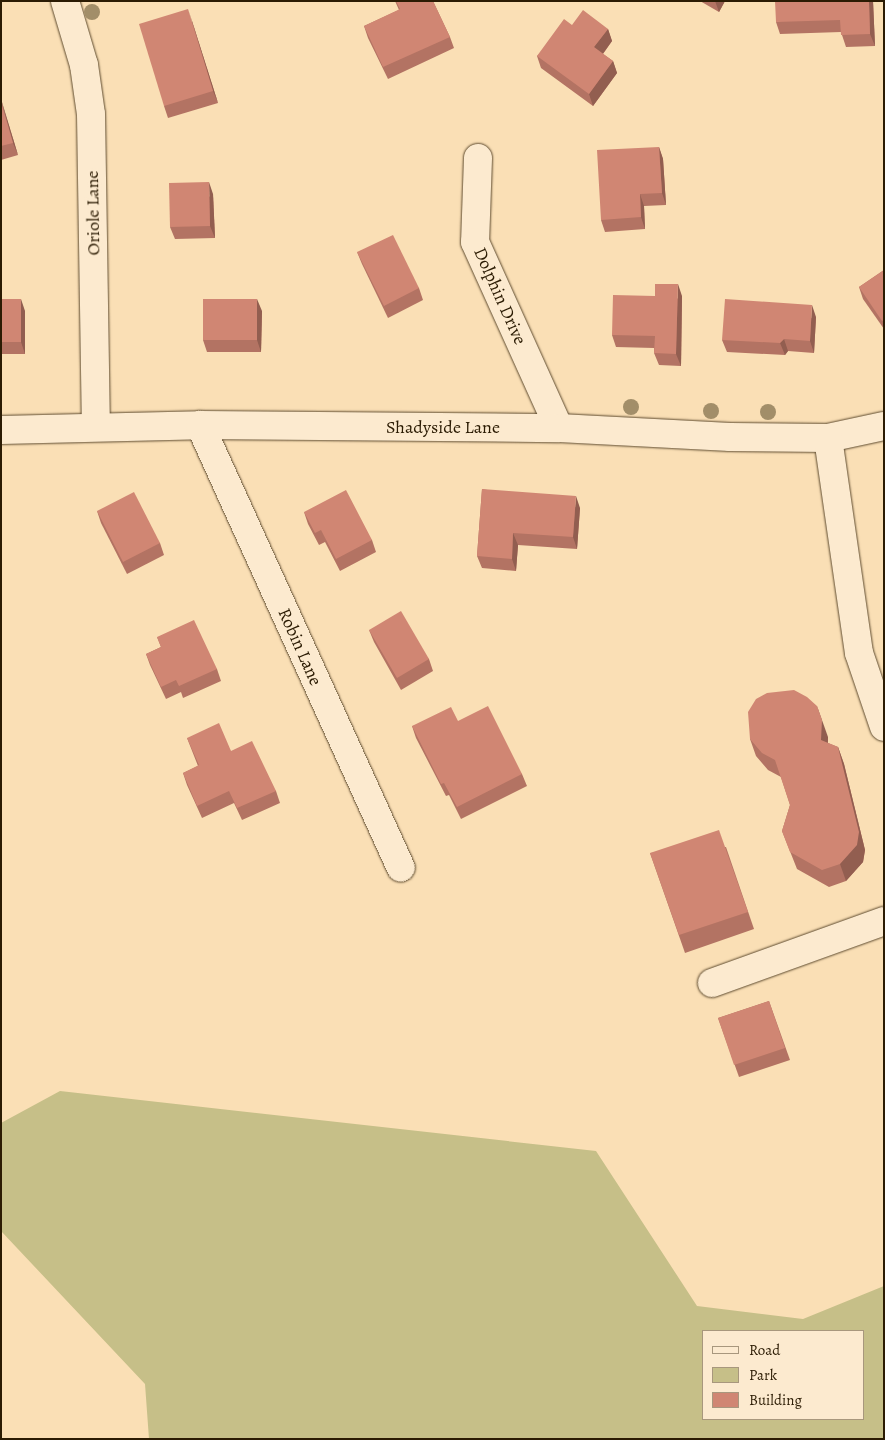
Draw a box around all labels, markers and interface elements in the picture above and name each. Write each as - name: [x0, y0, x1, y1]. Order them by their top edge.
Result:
- street label: Oriole Lane: [81, 170, 105, 256]
- street label: Dolphin Drive: [469, 244, 531, 348]
- street label: Shadyside Lane: [386, 416, 500, 438]
- street label: Robin Lane: [273, 605, 327, 689]
- legend: [702, 1330, 865, 1420]
- text: Road: [749, 1340, 780, 1360]
- text: Park: [749, 1365, 777, 1385]
- text: Building: [749, 1390, 802, 1410]

